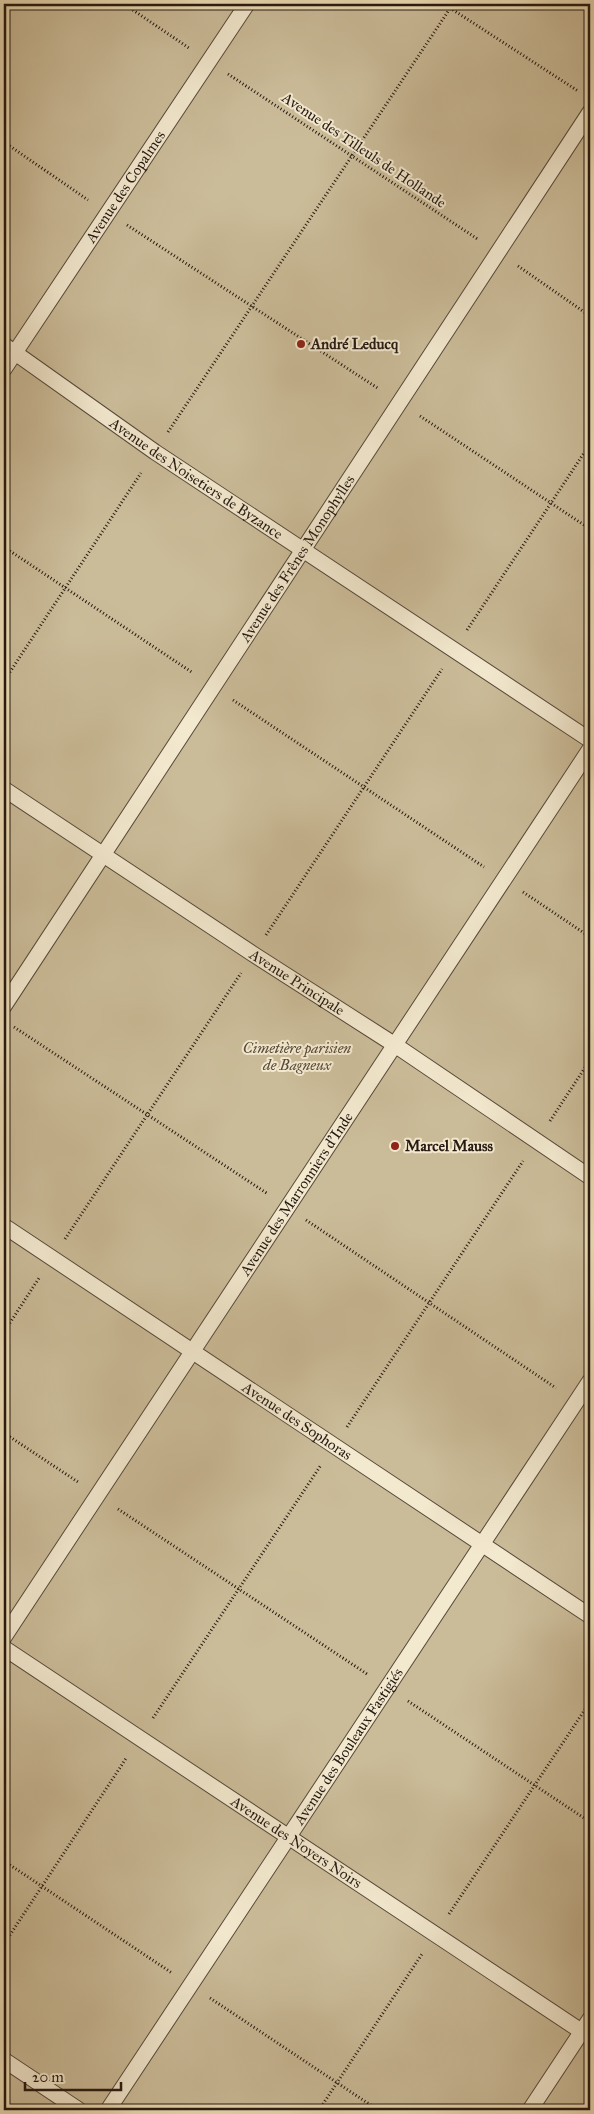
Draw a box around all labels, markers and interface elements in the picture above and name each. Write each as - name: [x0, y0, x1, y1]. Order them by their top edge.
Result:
- street label: Avenue des Tilleuls de Hollande: [278, 88, 449, 212]
- street label: Avenue des Copalmes: [81, 127, 169, 247]
- place label: André Leducq: [310, 335, 399, 354]
- marker: André Leducq: [295, 338, 307, 350]
- street label: Avenue des Noisetiers de Byzance: [105, 413, 286, 543]
- street label: Avenue des Frênes Monophylles: [235, 472, 359, 646]
- street label: Avenue Principale: [245, 945, 348, 1019]
- park label: Cimetière parisien de Bagneux: [243, 1039, 351, 1074]
- street label: Avenue des Marronniers d'Inde: [236, 1109, 357, 1280]
- place label: Marcel Mauss: [405, 1137, 493, 1155]
- marker: Marcel Mauss: [389, 1140, 401, 1152]
- street label: Avenue des Sophoras: [238, 1378, 355, 1464]
- street label: Avenue des Bouleaux Fastigiés: [290, 1664, 407, 1829]
- street label: Avenue des Noyers Noirs: [227, 1792, 365, 1892]
- scale bar: [25, 2059, 121, 2091]
- text: 20 m: [32, 2068, 64, 2086]

